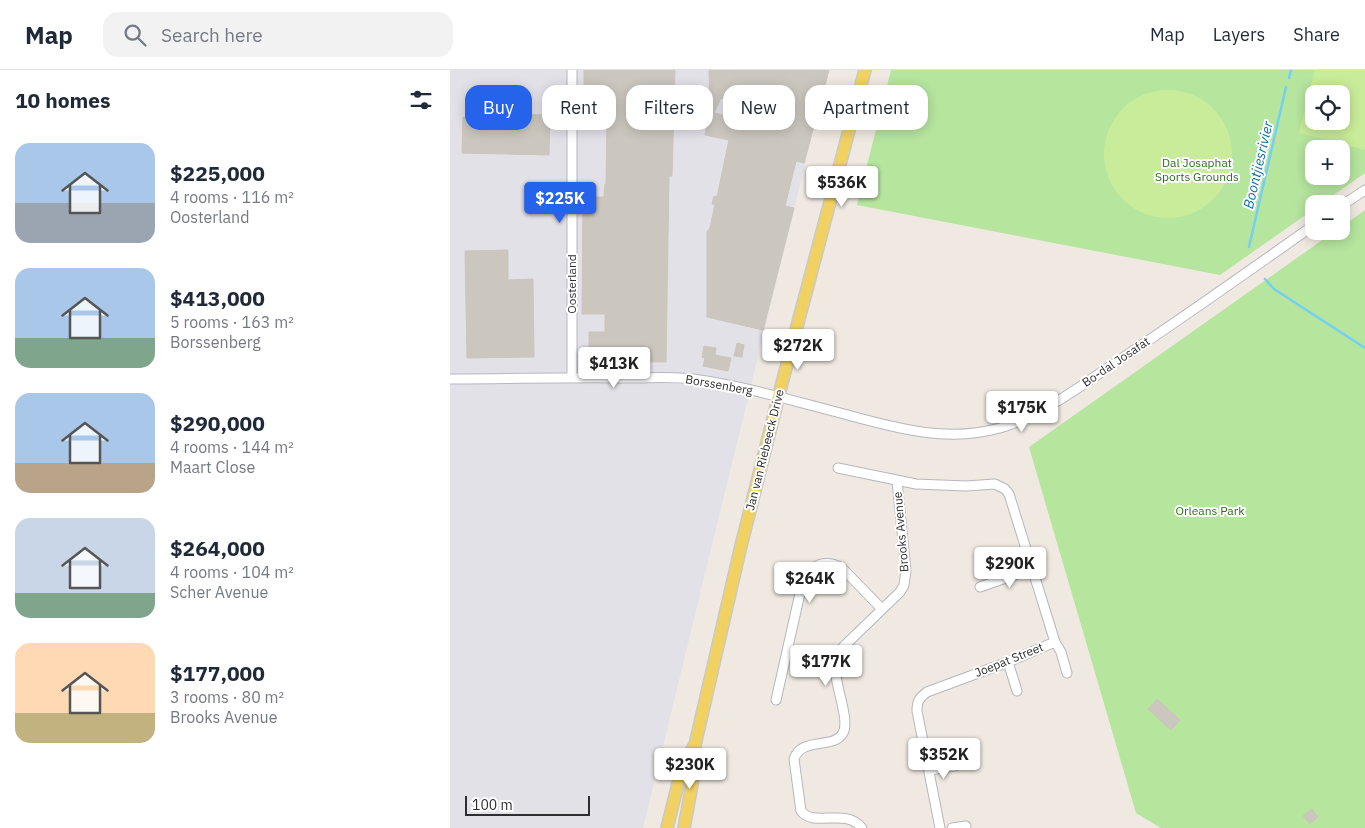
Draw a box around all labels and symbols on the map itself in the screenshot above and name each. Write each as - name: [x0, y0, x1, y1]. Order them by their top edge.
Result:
- water label: Boontjiesrivier: [1239, 119, 1277, 210]
- park label: Dal Josaphat Sports Grounds: [1155, 155, 1239, 184]
- pin: $536K: [807, 166, 877, 208]
- pin: $225K: [525, 182, 595, 224]
- street label: Oosterland: [564, 254, 579, 314]
- pin: $272K: [763, 328, 833, 371]
- street label: Bo-dal Josafat: [1079, 333, 1153, 390]
- pin: $413K: [579, 346, 649, 389]
- street label: Borssenberg: [684, 371, 755, 398]
- street label: Jan van Riebeeck Drive: [742, 387, 787, 512]
- pin: $175K: [987, 390, 1057, 433]
- street label: Brooks Avenue: [889, 491, 911, 573]
- park label: Orleans Park: [1176, 503, 1245, 518]
- pin: $290K: [975, 546, 1045, 589]
- pin: $264K: [775, 562, 845, 604]
- street label: Joepat Street: [972, 639, 1045, 680]
- pin: $177K: [791, 644, 861, 687]
- pin: $352K: [909, 738, 979, 780]
- pin: $230K: [655, 748, 725, 790]
- scale bar: [465, 793, 590, 816]

